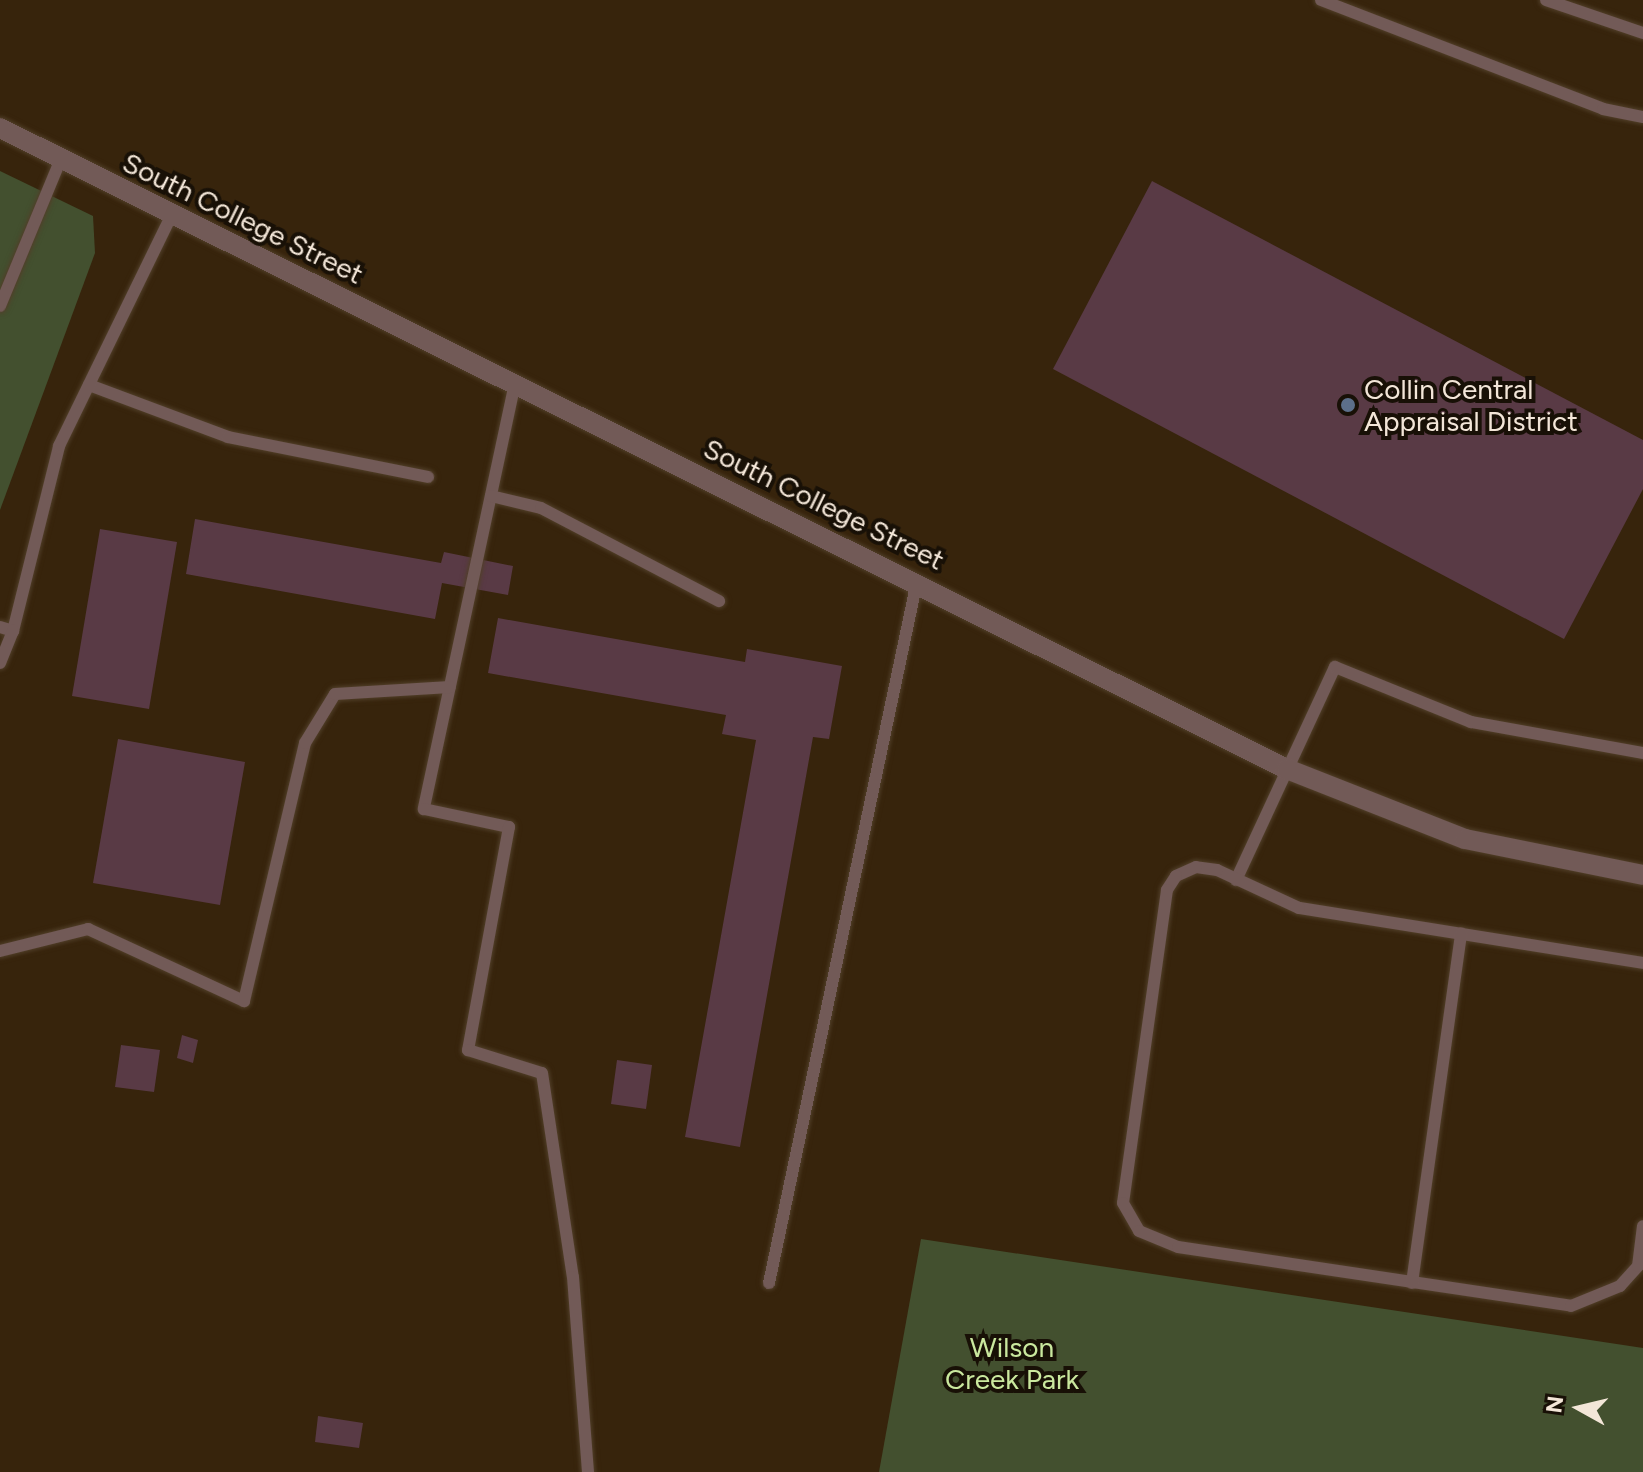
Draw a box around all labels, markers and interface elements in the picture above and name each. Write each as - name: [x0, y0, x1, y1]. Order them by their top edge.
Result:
- street label: South College Street: [117, 145, 369, 291]
- place label: Collin Central Appraisal District: [1364, 372, 1578, 438]
- marker: Collin Central Appraisal District: [1339, 396, 1357, 414]
- street label: South College Street: [698, 431, 950, 577]
- park label: Wilson Creek Park: [945, 1330, 1079, 1396]
- north arrow: [1539, 1368, 1619, 1448]
- text: N: [1540, 1394, 1569, 1415]

